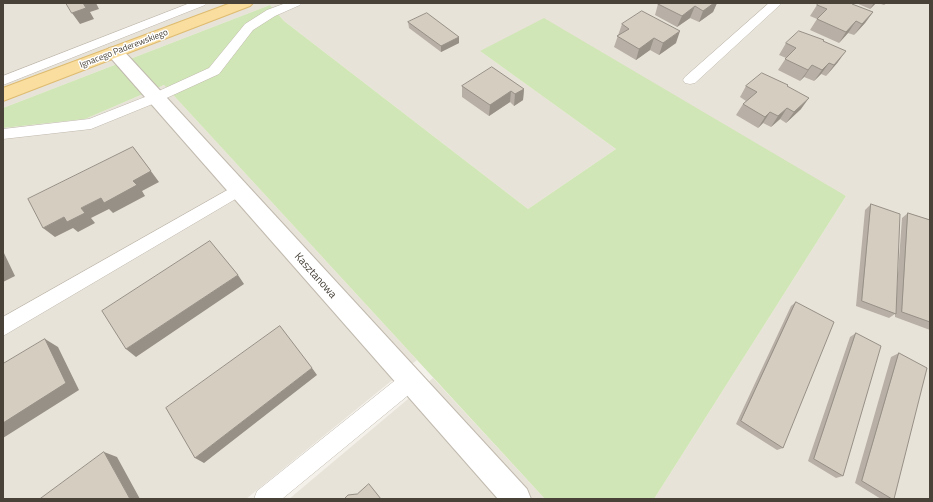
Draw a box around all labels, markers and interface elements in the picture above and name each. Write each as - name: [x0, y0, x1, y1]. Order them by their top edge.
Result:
- street label: Ignacego Paderewskiego: [78, 27, 170, 71]
- street label: Kasztanowa: [291, 250, 339, 302]

